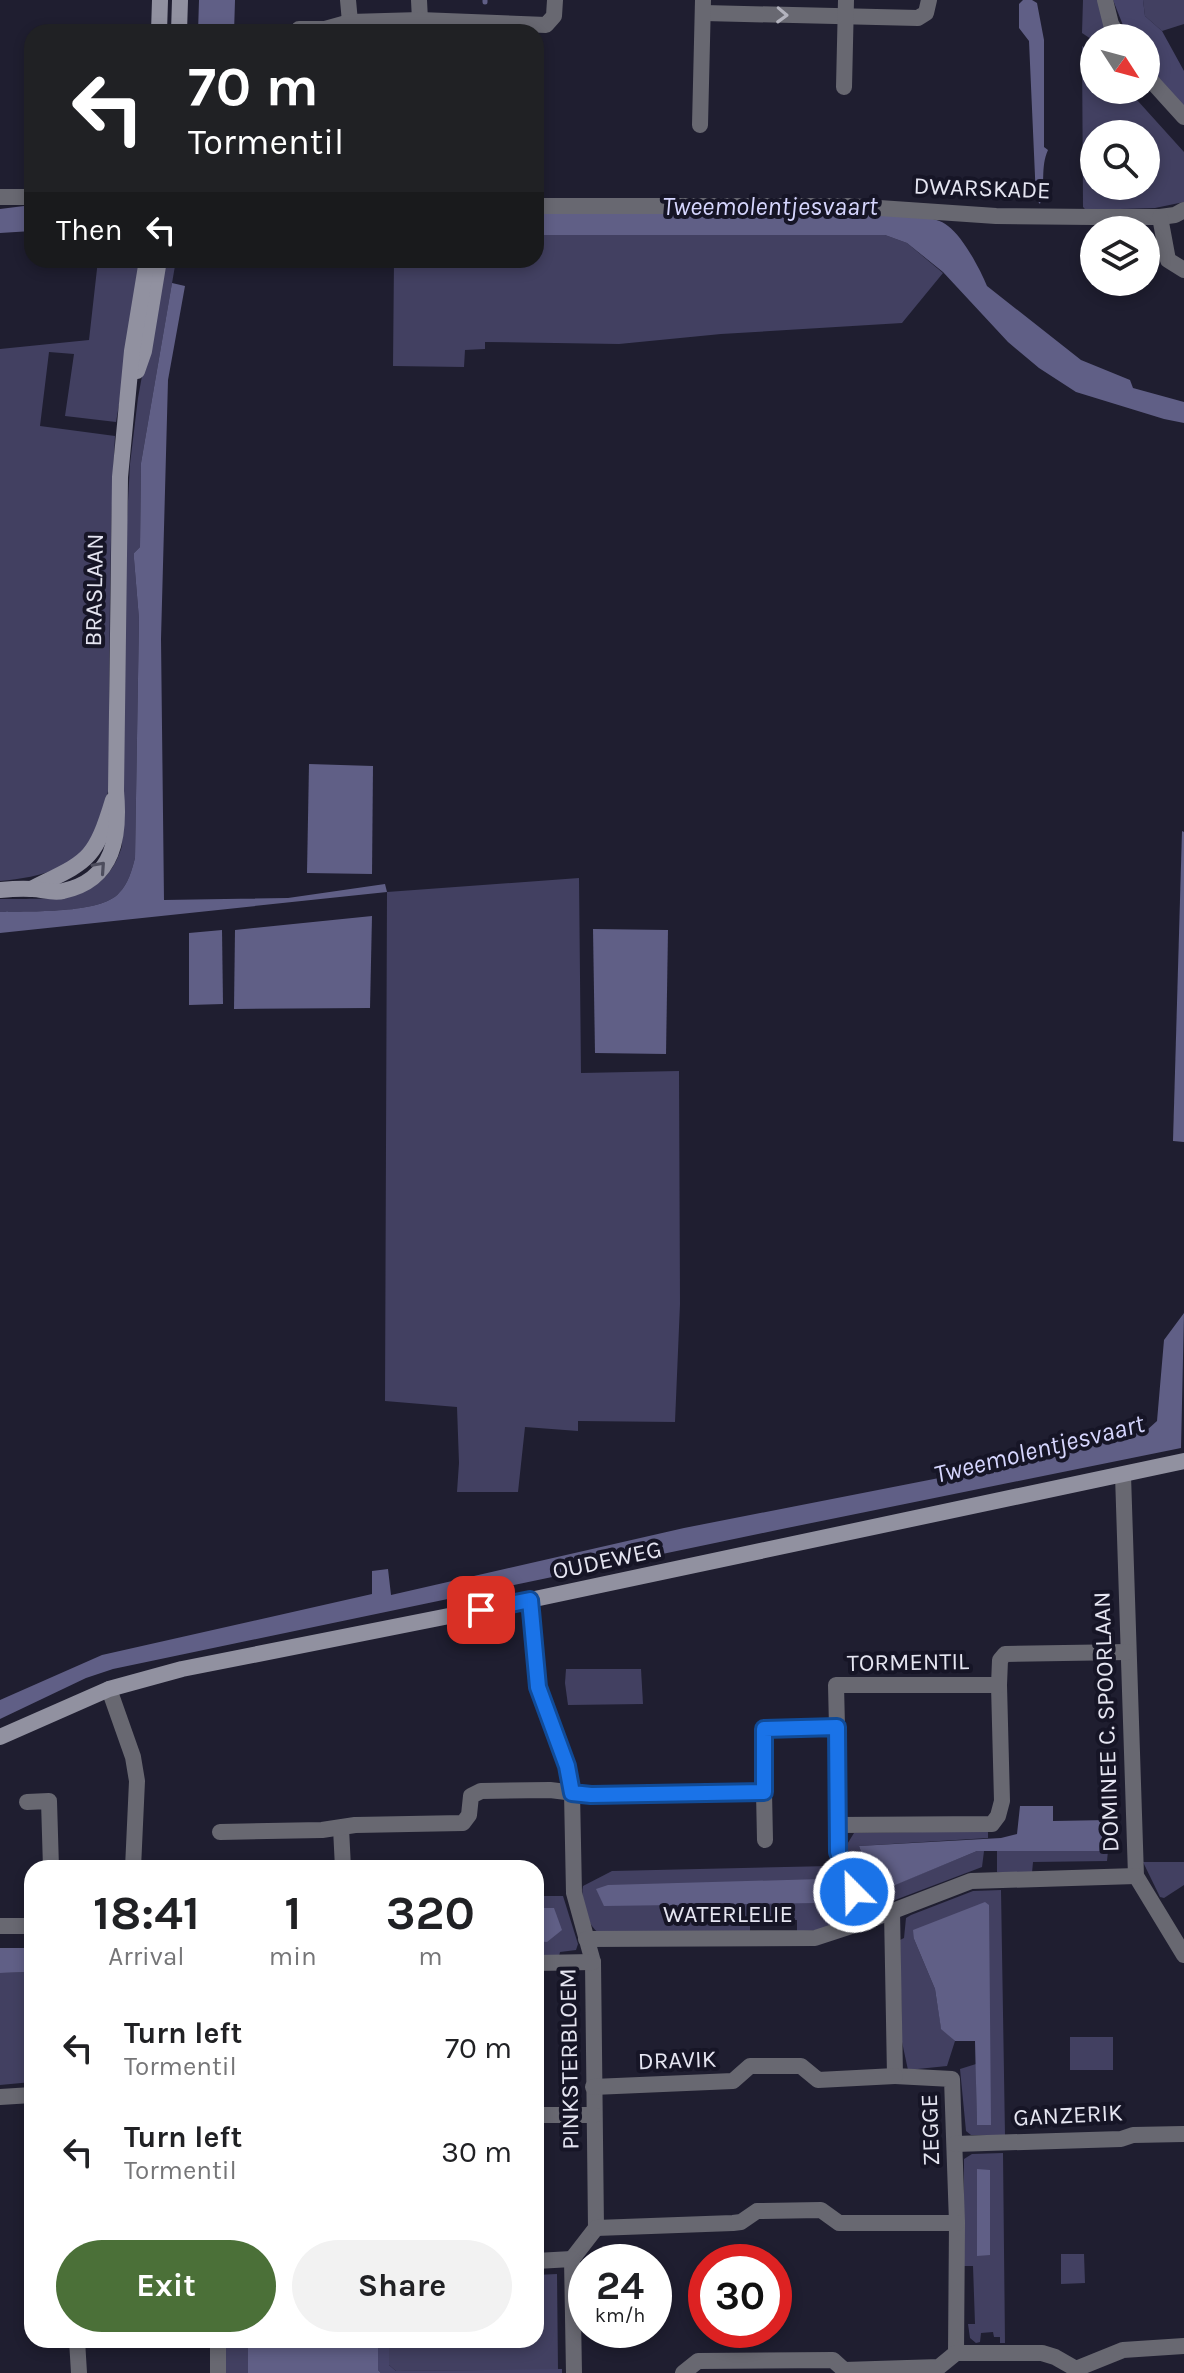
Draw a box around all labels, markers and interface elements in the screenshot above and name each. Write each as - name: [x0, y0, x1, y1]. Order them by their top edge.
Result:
- one-way arrow: [776, 6, 789, 23]
- north arrow: [1080, 24, 1160, 104]
- map controls: [1080, 24, 1160, 296]
- text: 70 m: [188, 54, 319, 119]
- icon: left: [56, 56, 160, 160]
- button: search: [1080, 120, 1160, 200]
- text: Tormentil: [188, 121, 344, 163]
- street label: DWARSKADE: [913, 172, 1051, 204]
- water label: Tweemolentjesvaart: [662, 191, 879, 222]
- icon: left: [139, 208, 183, 252]
- text: Then: [56, 212, 123, 248]
- button: layers: [1080, 216, 1160, 296]
- street label: BRASLAAN: [79, 533, 109, 647]
- one-way arrow: [91, 862, 105, 876]
- water label: Tweemolentjesvaart: [931, 1408, 1148, 1490]
- street label: OUDEWEG: [550, 1535, 664, 1585]
- pin: [447, 1576, 515, 1644]
- icon: arrive: [459, 1588, 503, 1632]
- street label: DOMINEE C. SPOORLAAN: [1087, 1591, 1125, 1853]
- street label: TORMENTIL: [847, 1647, 970, 1677]
- position arrow: [812, 1850, 896, 1934]
- text: 18:41: [93, 1885, 200, 1941]
- text: 1: [284, 1885, 301, 1941]
- text: 320: [386, 1885, 475, 1941]
- street label: WATERLELIE: [663, 1900, 793, 1928]
- text: Arrival: [108, 1941, 185, 1972]
- text: min: [269, 1941, 317, 1972]
- text: m: [418, 1941, 442, 1972]
- street label: PINKSTERBLOEM: [553, 1968, 585, 2150]
- text: Turn left: [124, 2015, 242, 2051]
- icon: left: [56, 2026, 100, 2070]
- text: 70 m: [445, 2030, 512, 2066]
- street label: DRAVIK: [637, 2045, 717, 2075]
- text: Tormentil: [124, 2051, 237, 2082]
- street label: ZEGGE: [915, 2093, 945, 2167]
- street label: GANZERIK: [1013, 2098, 1124, 2132]
- text: Turn left: [124, 2119, 242, 2155]
- icon: left: [56, 2130, 100, 2174]
- text: 30 m: [441, 2134, 512, 2170]
- text: Tormentil: [124, 2155, 237, 2186]
- button: Exit: [56, 2240, 276, 2332]
- button: Share: [292, 2240, 512, 2332]
- speed limit sign: 30: [688, 2244, 792, 2348]
- text: 24: [596, 2262, 644, 2309]
- text: km/h: [595, 2304, 645, 2327]

